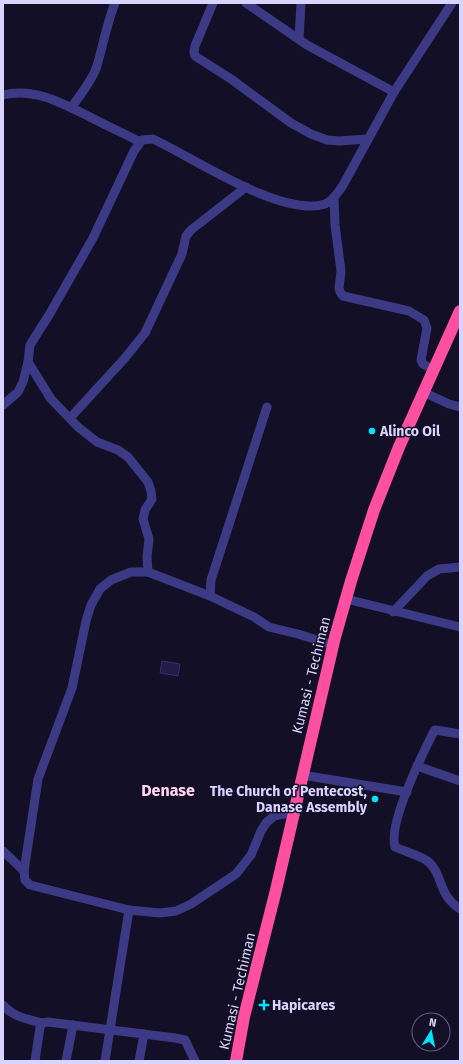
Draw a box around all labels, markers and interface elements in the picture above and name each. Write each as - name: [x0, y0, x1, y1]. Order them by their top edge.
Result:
- place label: Alinco Oil: [379, 423, 441, 440]
- marker: Alinco Oil: [367, 426, 377, 436]
- street label: Kumasi - Techiman: [289, 615, 334, 735]
- district label: Denase: [141, 781, 195, 800]
- place label: The Church of Pentecost, Danase Assembly: [210, 783, 368, 816]
- marker: The Church of Pentecost, Danase Assembly: [370, 794, 380, 804]
- street label: Kumasi - Techiman: [216, 931, 259, 1052]
- place label: Hapicares: [272, 997, 335, 1014]
- marker: Hapicares: [259, 1000, 269, 1010]
- north arrow: [411, 1012, 451, 1052]
- text: N: [428, 1016, 437, 1030]

